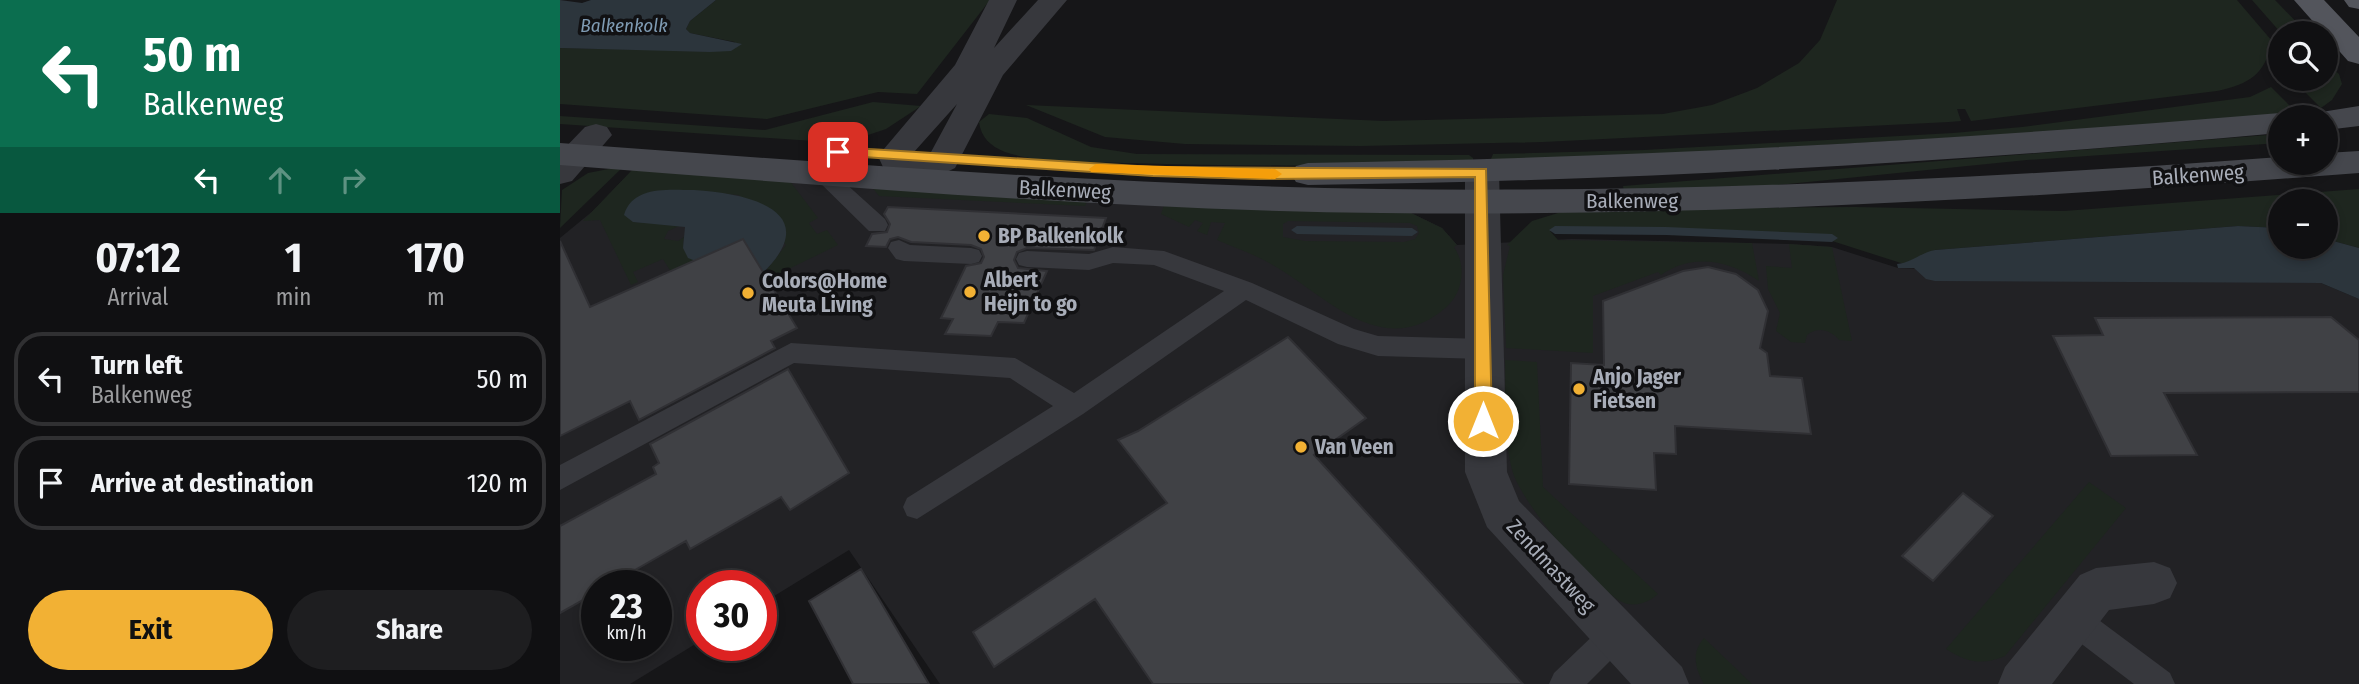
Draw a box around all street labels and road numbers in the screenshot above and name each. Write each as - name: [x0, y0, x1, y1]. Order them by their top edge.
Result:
- street label: Balkenweg: [2151, 159, 2245, 191]
- street label: Balkenweg: [1018, 175, 1112, 205]
- street label: Balkenweg: [1586, 188, 1678, 214]
- street label: Zendmastweg: [1501, 514, 1601, 618]

